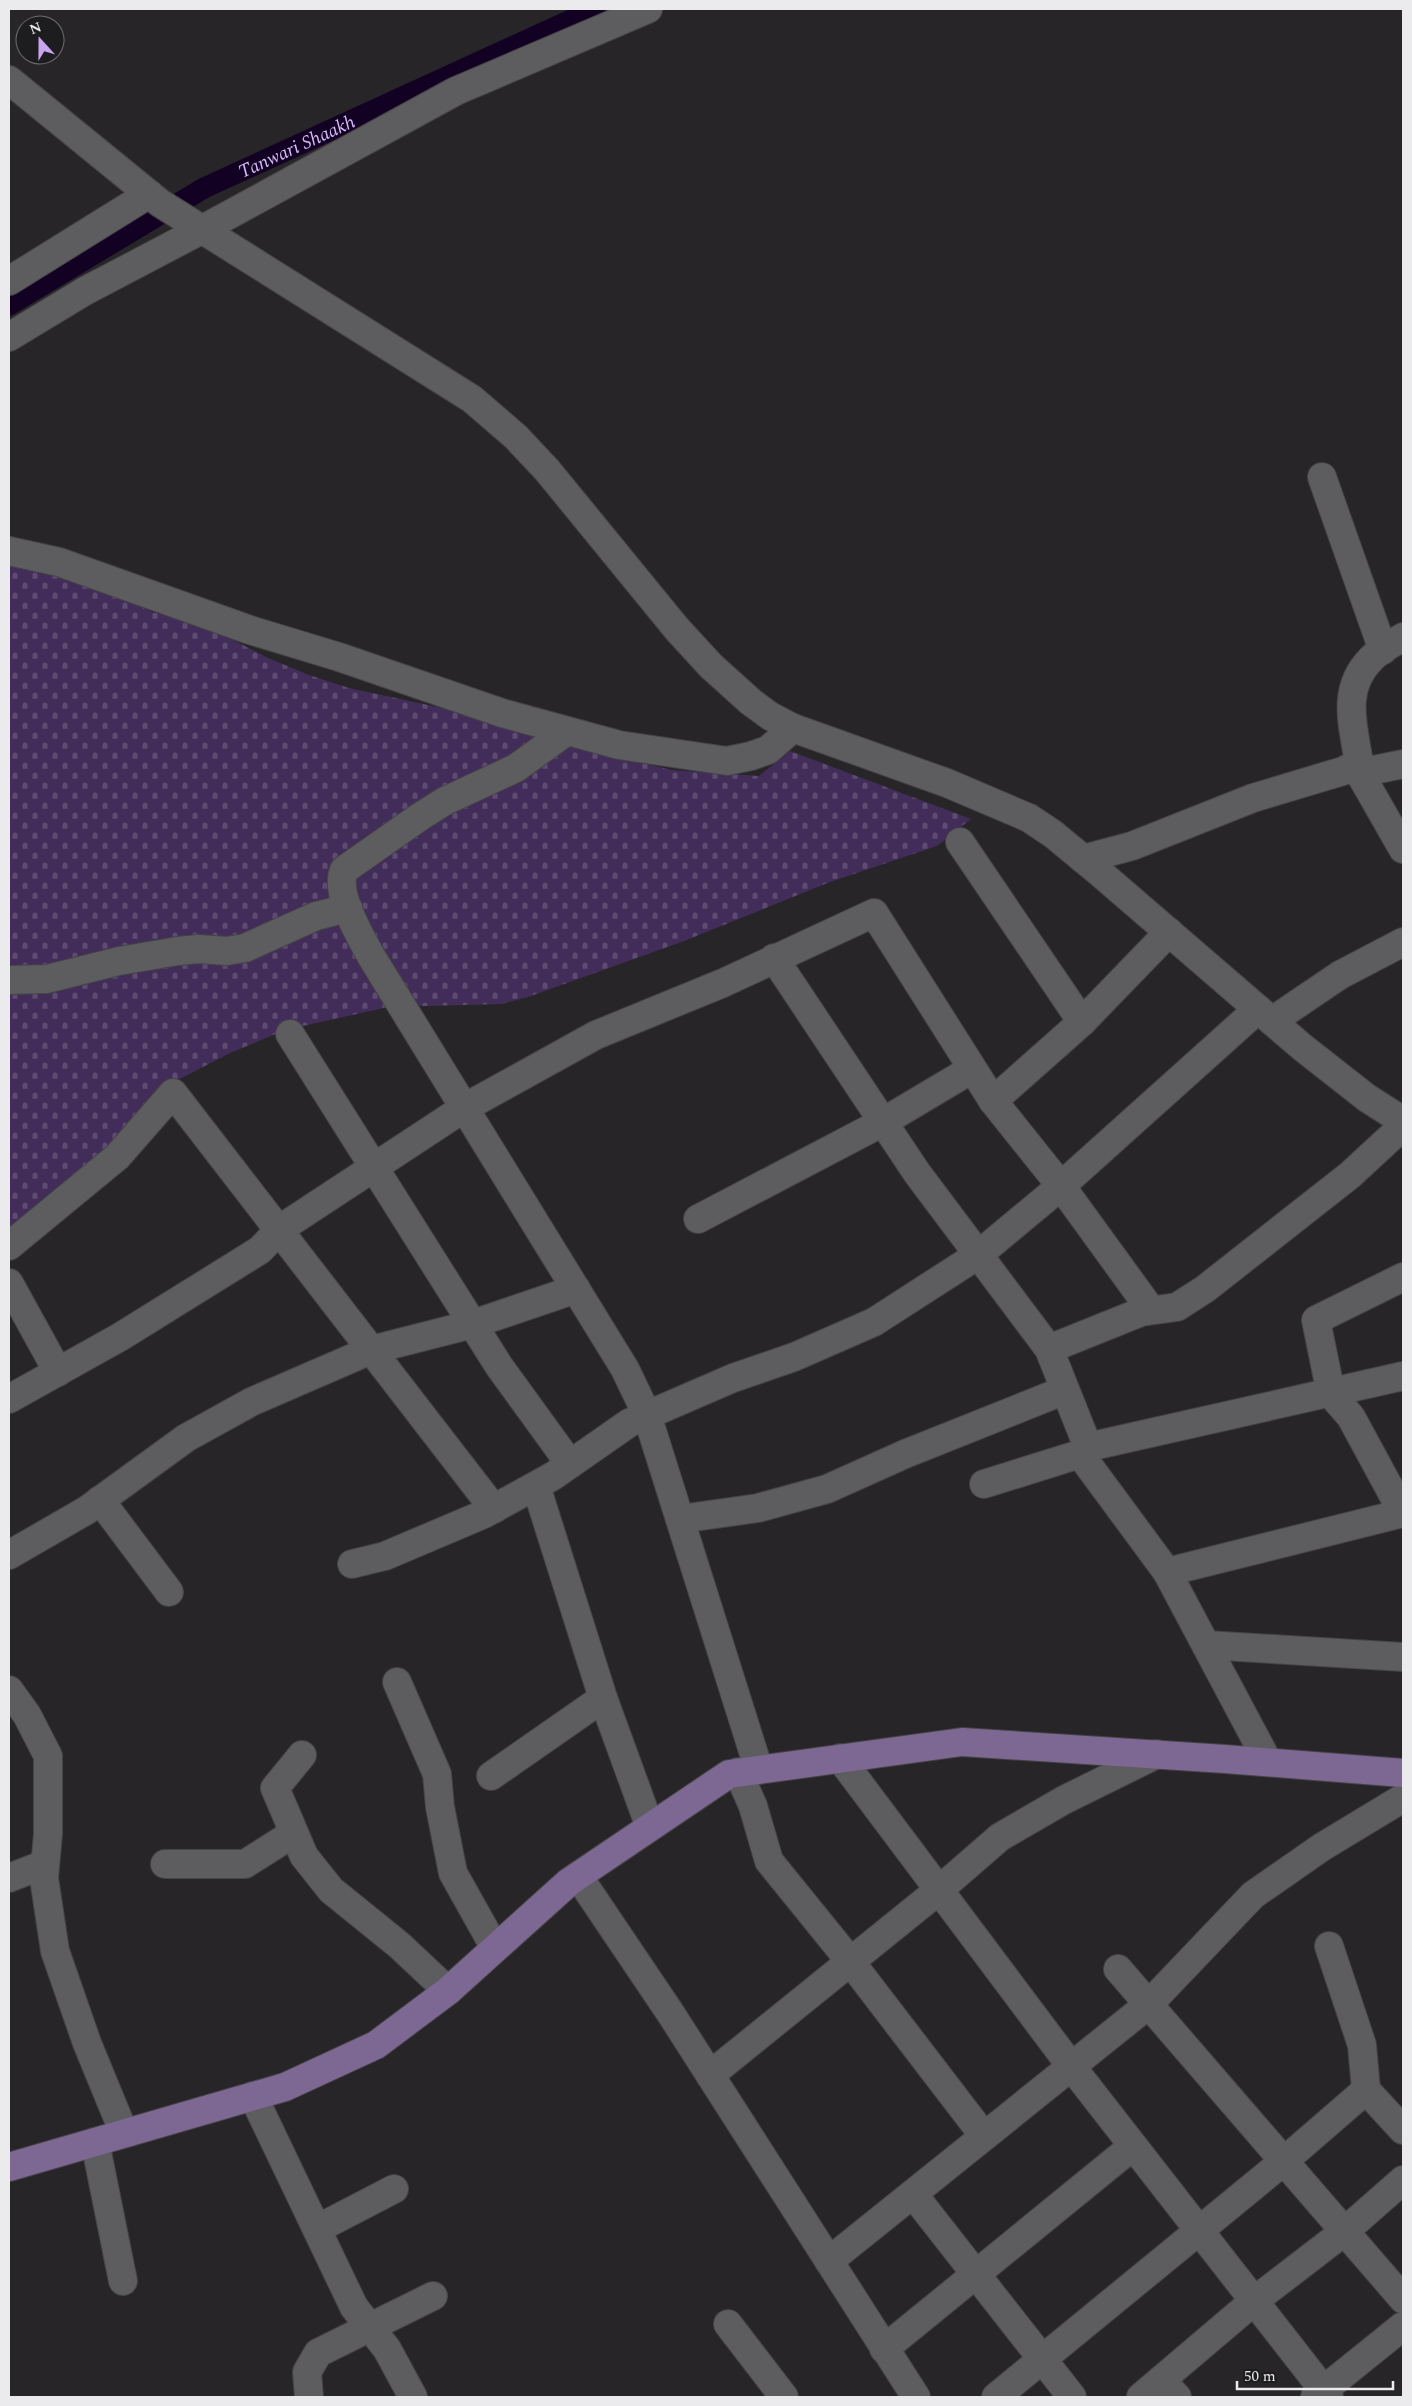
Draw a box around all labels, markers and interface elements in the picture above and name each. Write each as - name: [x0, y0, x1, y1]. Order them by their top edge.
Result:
- north arrow: [15, 15, 65, 65]
- text: N: [26, 16, 45, 40]
- water label: Tanwari Shaakh: [234, 108, 360, 186]
- scale bar: [1237, 2358, 1393, 2390]
- text: 50 m: [1244, 2365, 1276, 2388]

